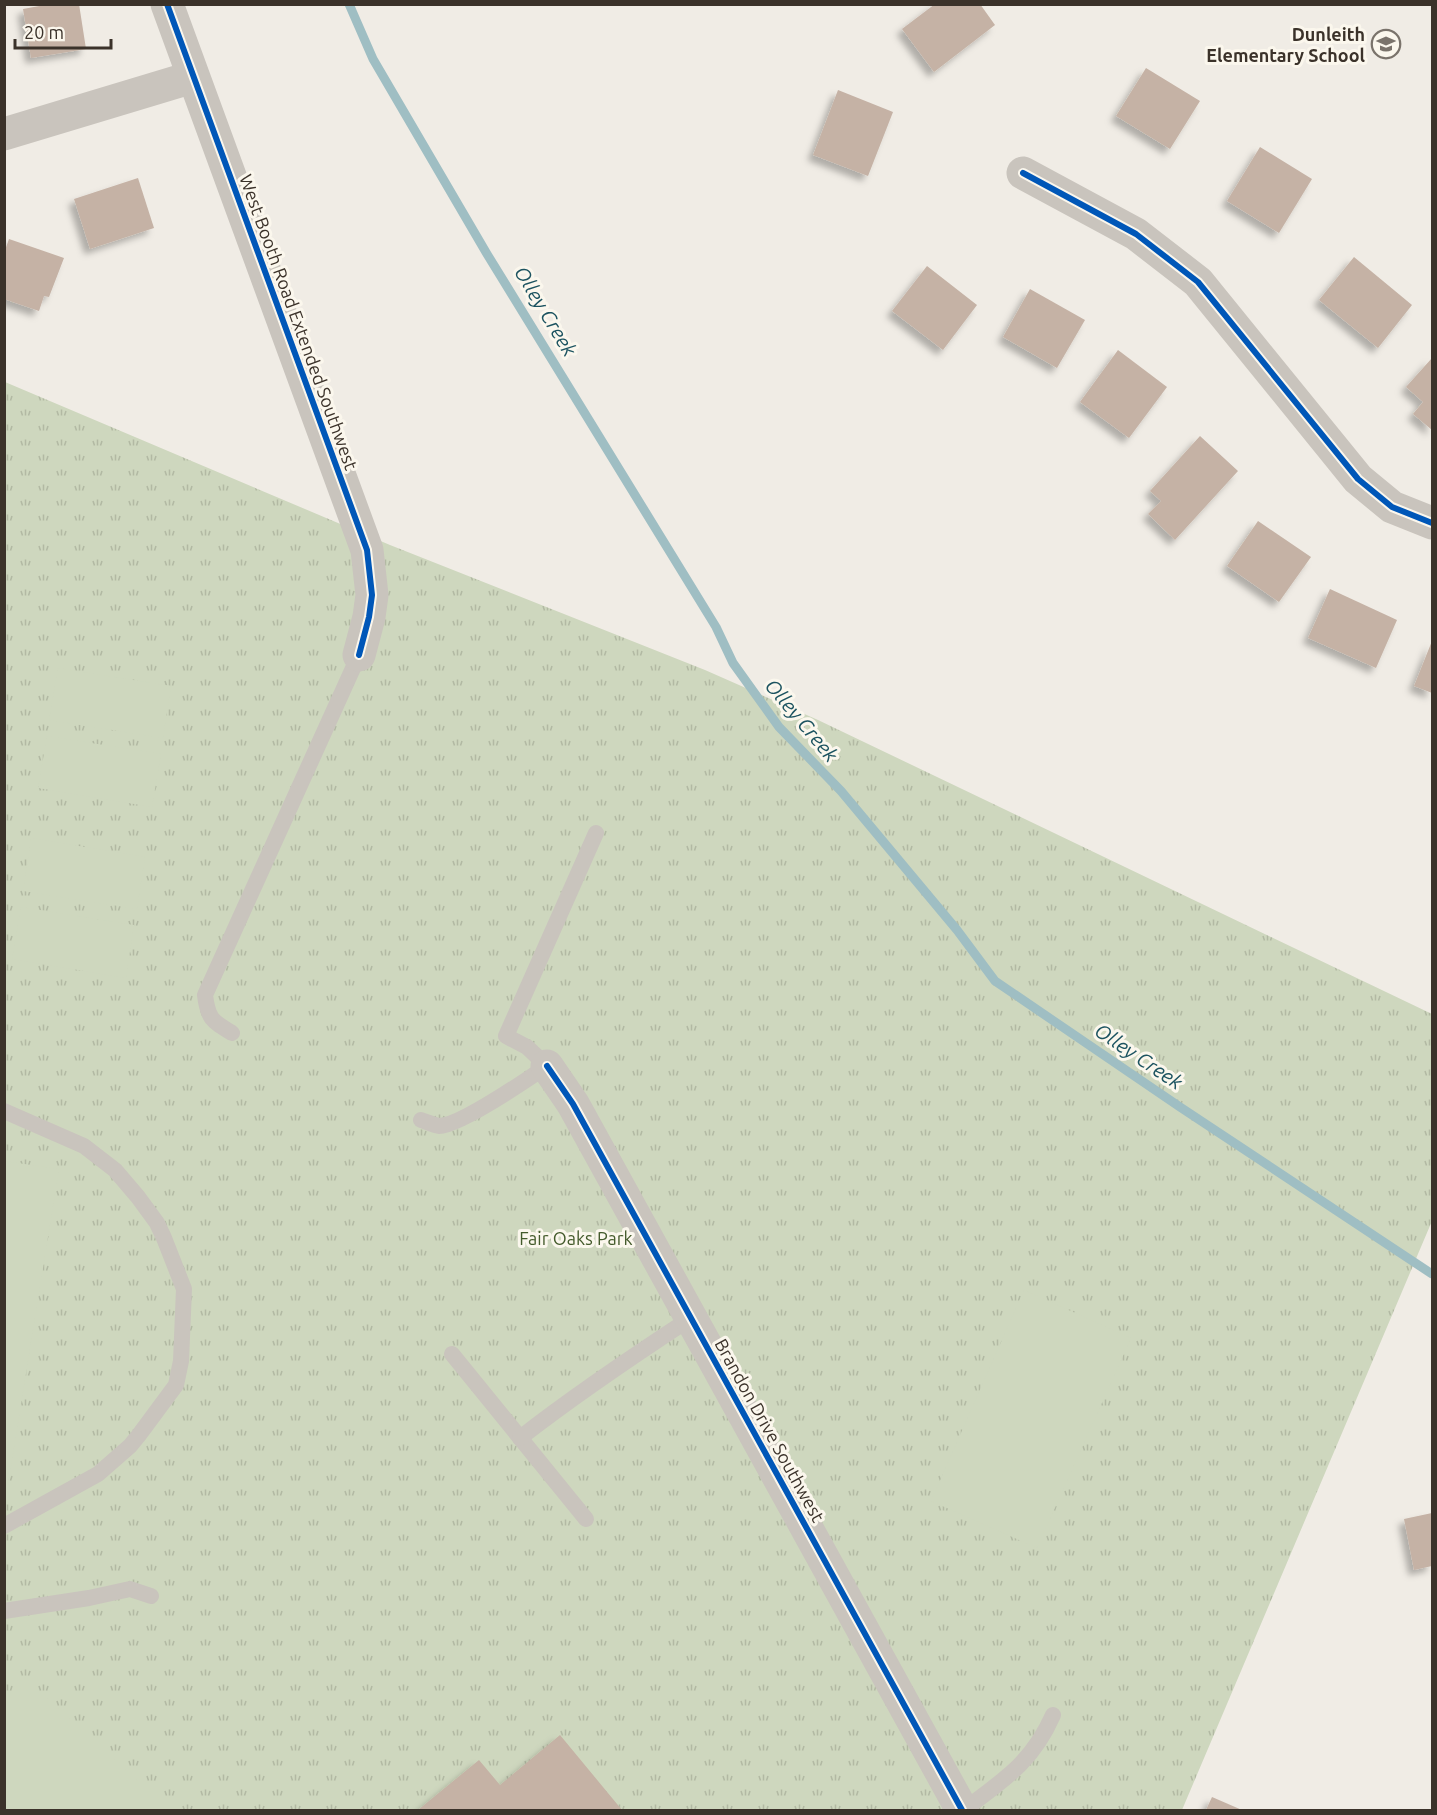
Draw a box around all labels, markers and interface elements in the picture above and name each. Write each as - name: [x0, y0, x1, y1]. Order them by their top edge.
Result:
- scale bar: [15, 12, 111, 50]
- text: 20 m: [24, 22, 64, 42]
- place label: Dunleith Elementary School: [1206, 24, 1366, 65]
- school or university icon: Dunleith Elementary School: [1370, 28, 1402, 60]
- street label: West Booth Road Extended Southwest: [236, 172, 362, 472]
- water label: Olley Creek: [510, 262, 582, 361]
- water label: Olley Creek: [761, 674, 844, 767]
- water label: Olley Creek: [1091, 1018, 1188, 1094]
- park label: Fair Oaks Park: [519, 1228, 633, 1248]
- street label: Brandon Drive Southwest: [711, 1335, 829, 1525]

